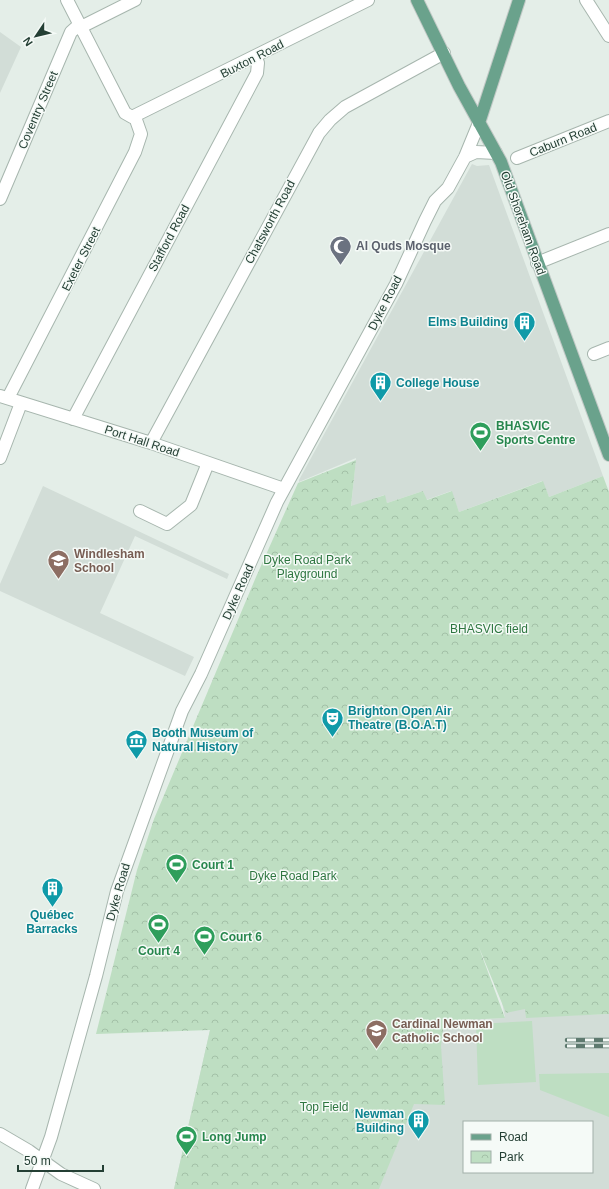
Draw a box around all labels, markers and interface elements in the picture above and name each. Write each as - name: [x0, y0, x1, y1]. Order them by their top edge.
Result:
- north arrow: [16, 16, 56, 56]
- text: N: [21, 35, 35, 48]
- street label: Buxton Road: [218, 37, 286, 81]
- street label: Coventry Street: [15, 68, 61, 151]
- street label: Caburn Road: [527, 120, 599, 160]
- street label: Old Shoreham Road: [498, 169, 548, 277]
- street label: Chatsworth Road: [242, 178, 298, 266]
- street label: Stafford Road: [145, 202, 193, 274]
- street label: Exeter Street: [59, 224, 103, 293]
- mosque icon: Al Quds Mosque: [328, 233, 354, 266]
- place label: Al Quds Mosque: [356, 239, 451, 253]
- street label: Dyke Road: [365, 273, 405, 333]
- building icon: Elms Building: [511, 309, 537, 342]
- place label: Elms Building: [428, 315, 508, 329]
- building icon: College House: [367, 370, 393, 403]
- place label: College House: [396, 376, 480, 390]
- place label: BHASVIC Sports Centre: [496, 419, 576, 447]
- sports icon: BHASVIC Sports Centre: [468, 420, 494, 453]
- street label: Port Hall Road: [103, 422, 181, 460]
- place label: Windlesham School: [74, 547, 145, 575]
- school or university icon: Windlesham School: [45, 548, 71, 581]
- park label: Dyke Road Park Playground: [263, 553, 352, 581]
- street label: Dyke Road: [220, 562, 256, 622]
- park label: BHASVIC field: [450, 622, 528, 636]
- place label: Brighton Open Air Theatre (B.O.A.T): [348, 704, 452, 732]
- theatre icon: Brighton Open Air Theatre (B.O.A.T): [320, 705, 346, 738]
- place label: Booth Museum of Natural History: [152, 726, 254, 754]
- museum icon: Booth Museum of Natural History: [123, 727, 149, 760]
- sports icon: Court 1: [164, 852, 190, 885]
- place label: Court 1: [192, 858, 234, 872]
- street label: Dyke Road: [103, 862, 133, 922]
- park label: Dyke Road Park: [249, 869, 338, 883]
- building icon: Québec Barracks: [39, 875, 65, 908]
- place label: Québec Barracks: [26, 908, 78, 936]
- sports icon: Court 4: [146, 911, 172, 944]
- sports icon: Court 6: [191, 924, 217, 957]
- place label: Court 6: [220, 930, 262, 944]
- place label: Court 4: [138, 944, 180, 958]
- place label: Cardinal Newman Catholic School: [392, 1017, 493, 1045]
- school or university icon: Cardinal Newman Catholic School: [363, 1018, 389, 1051]
- park label: Top Field: [300, 1100, 348, 1114]
- place label: Newman Building: [355, 1107, 404, 1135]
- building icon: Newman Building: [406, 1108, 432, 1141]
- legend: [463, 1121, 593, 1173]
- sports icon: Long Jump: [174, 1124, 200, 1157]
- place label: Long Jump: [202, 1130, 267, 1144]
- text: Road: [499, 1130, 528, 1144]
- scale bar: [18, 1147, 103, 1173]
- text: Park: [499, 1150, 525, 1164]
- text: 50 m: [24, 1154, 51, 1168]

